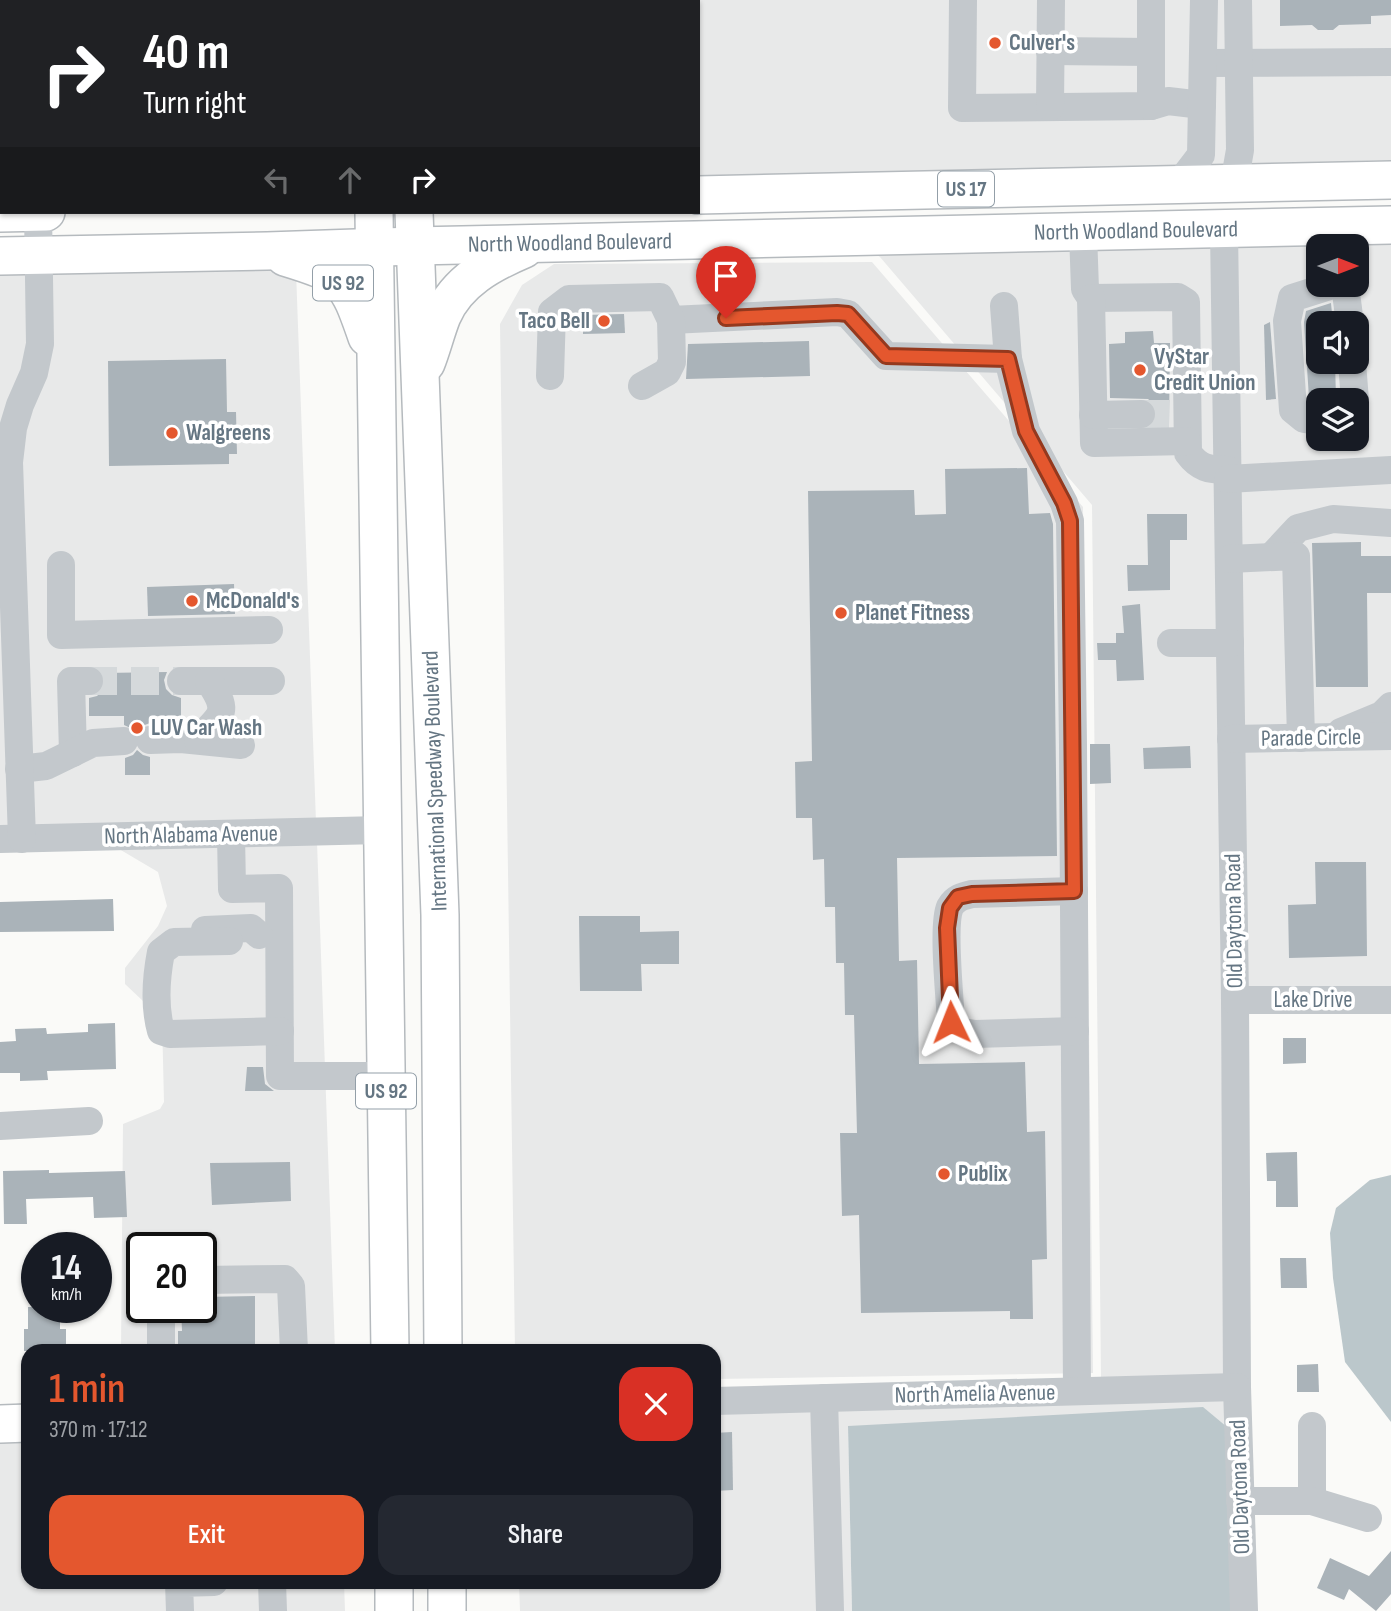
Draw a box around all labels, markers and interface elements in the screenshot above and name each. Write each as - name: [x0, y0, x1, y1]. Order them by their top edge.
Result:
- text: 40 m: [143, 24, 229, 83]
- icon: right: [28, 28, 119, 119]
- place label: Culver's: [1009, 29, 1075, 57]
- marker: Culver's: [987, 35, 1003, 51]
- text: Turn right: [143, 84, 247, 123]
- icon: left: [258, 161, 296, 199]
- icon: ahead: [331, 161, 369, 199]
- icon: right: [404, 161, 442, 199]
- road number: US 17: [938, 172, 994, 206]
- street label: North Woodland Boulevard: [1034, 215, 1238, 247]
- street label: North Woodland Boulevard: [468, 227, 672, 259]
- north arrow: [1306, 234, 1368, 298]
- map controls: [1306, 234, 1369, 451]
- pin: [696, 246, 756, 318]
- icon: arrive: [707, 257, 745, 295]
- road number: US 92: [313, 266, 373, 300]
- place label: Taco Bell: [519, 307, 590, 335]
- button: sound: [1306, 311, 1369, 374]
- marker: Taco Bell: [596, 313, 612, 329]
- place label: VyStar Credit Union: [1154, 343, 1255, 397]
- marker: VyStar Credit Union: [1132, 362, 1148, 378]
- button: layers: [1306, 388, 1369, 451]
- place label: Walgreens: [186, 419, 271, 447]
- marker: Walgreens: [164, 425, 180, 441]
- place label: McDonald's: [206, 587, 300, 615]
- marker: McDonald's: [184, 593, 200, 609]
- place label: Planet Fitness: [855, 599, 970, 627]
- marker: Planet Fitness: [833, 605, 849, 621]
- street label: International Speedway Boulevard: [416, 650, 454, 912]
- place label: LUV Car Wash: [151, 714, 262, 742]
- marker: LUV Car Wash: [129, 720, 145, 736]
- street label: Parade Circle: [1261, 723, 1361, 753]
- street label: North Alabama Avenue: [104, 819, 278, 851]
- street label: Old Daytona Road: [1219, 853, 1249, 989]
- position arrow: [914, 985, 988, 1059]
- street label: Lake Drive: [1274, 986, 1352, 1014]
- road number: US 92: [356, 1074, 416, 1108]
- place label: Publix: [958, 1160, 1008, 1188]
- marker: Publix: [936, 1166, 952, 1182]
- speed limit sign: 20: [126, 1232, 217, 1323]
- text: 14: [51, 1247, 82, 1290]
- text: km/h: [51, 1284, 82, 1305]
- text: 1 min: [49, 1364, 125, 1415]
- button: close: [619, 1367, 693, 1441]
- street label: North Amelia Avenue: [894, 1379, 1056, 1409]
- text: 370 m · 17:12: [49, 1416, 148, 1444]
- street label: Old Daytona Road: [1224, 1419, 1256, 1555]
- button: Exit: [49, 1495, 364, 1575]
- button: Share: [378, 1495, 693, 1575]

